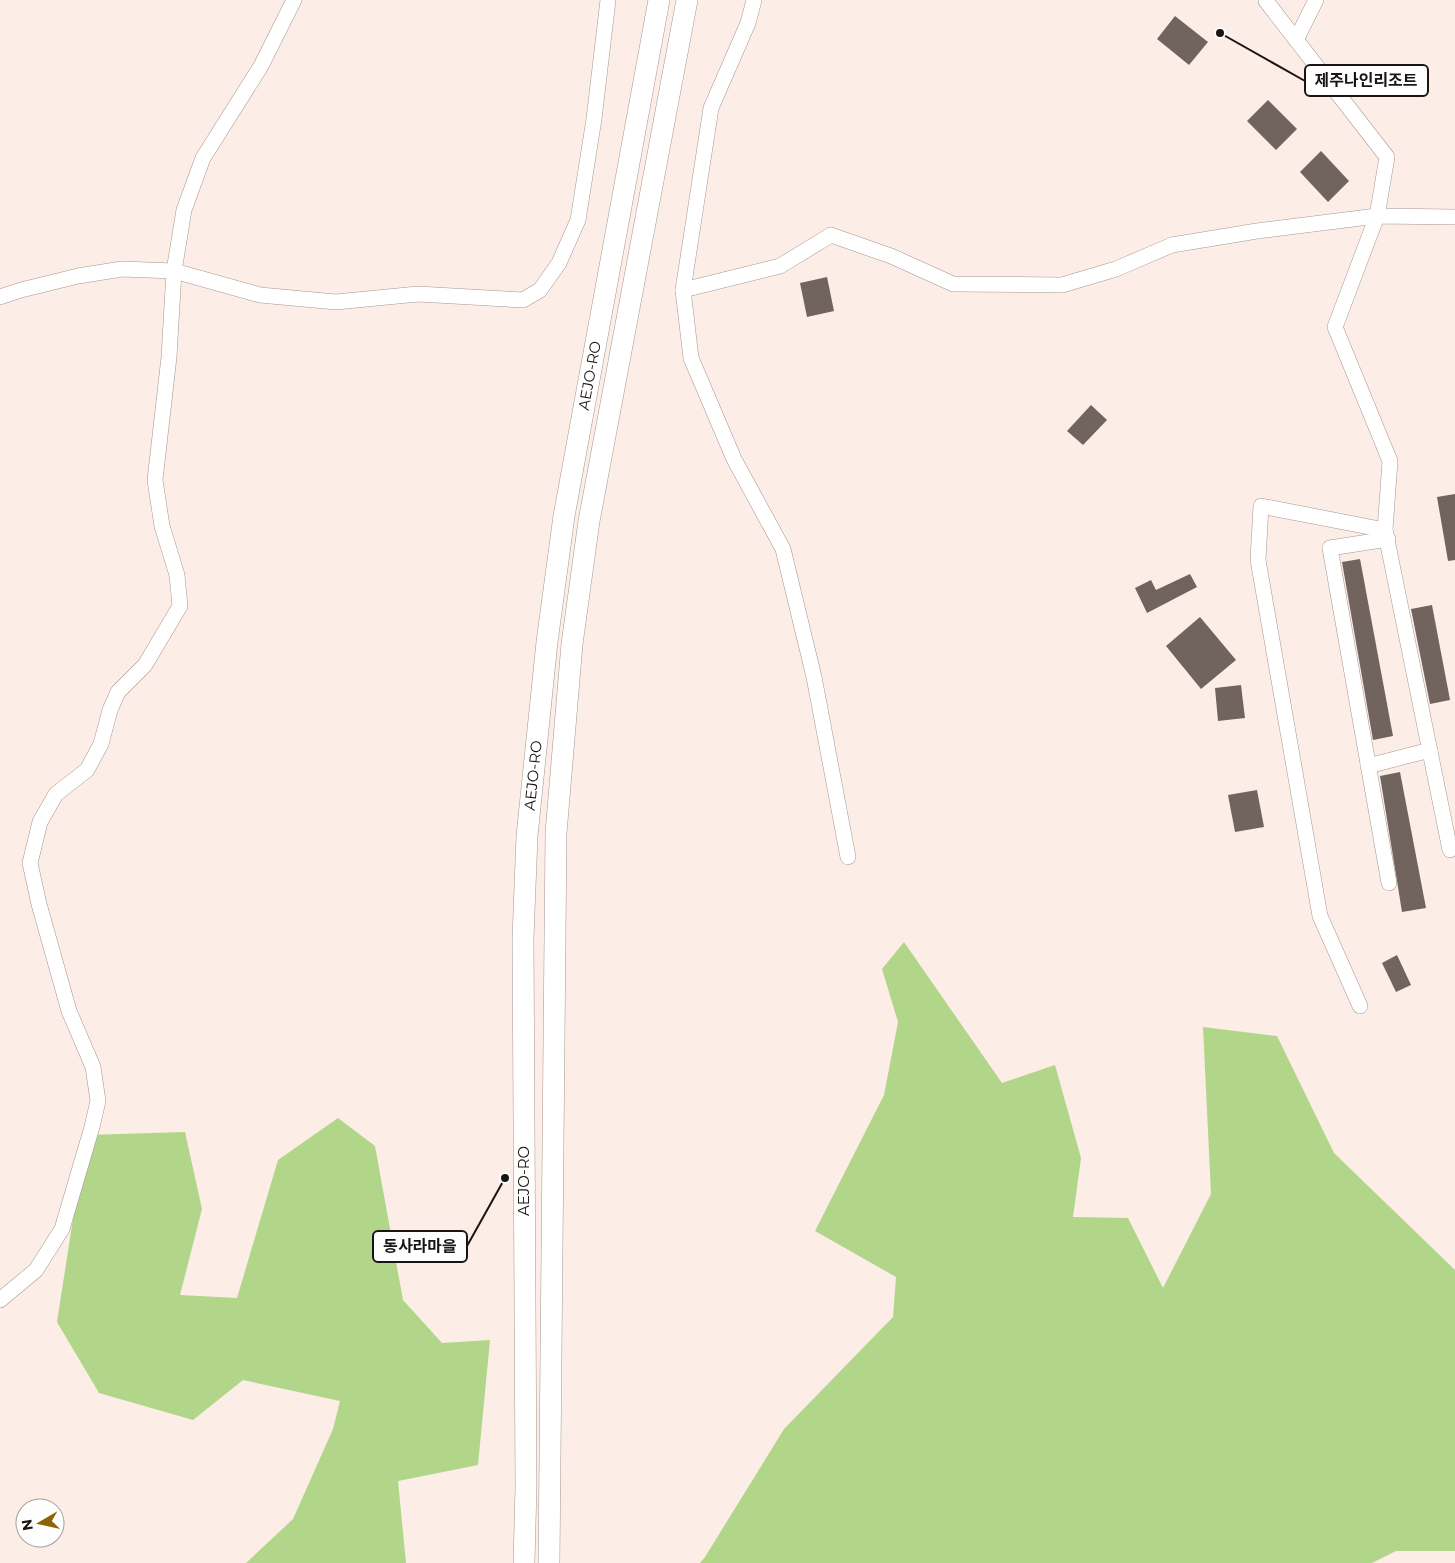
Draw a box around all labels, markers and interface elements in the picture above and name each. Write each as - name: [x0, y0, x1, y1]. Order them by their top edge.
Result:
- callout: 제주나인리조트: [1305, 65, 1428, 96]
- text: 제주나인리조트: [1314, 71, 1418, 90]
- street label: AEJO-RO: [574, 339, 605, 412]
- street label: AEJO-RO: [520, 739, 546, 811]
- street label: AEJO-RO: [514, 1146, 533, 1216]
- callout: 동사라마을: [373, 1231, 467, 1262]
- text: 동사라마을: [383, 1237, 457, 1256]
- north arrow: [15, 1498, 65, 1548]
- text: N: [17, 1518, 37, 1532]

